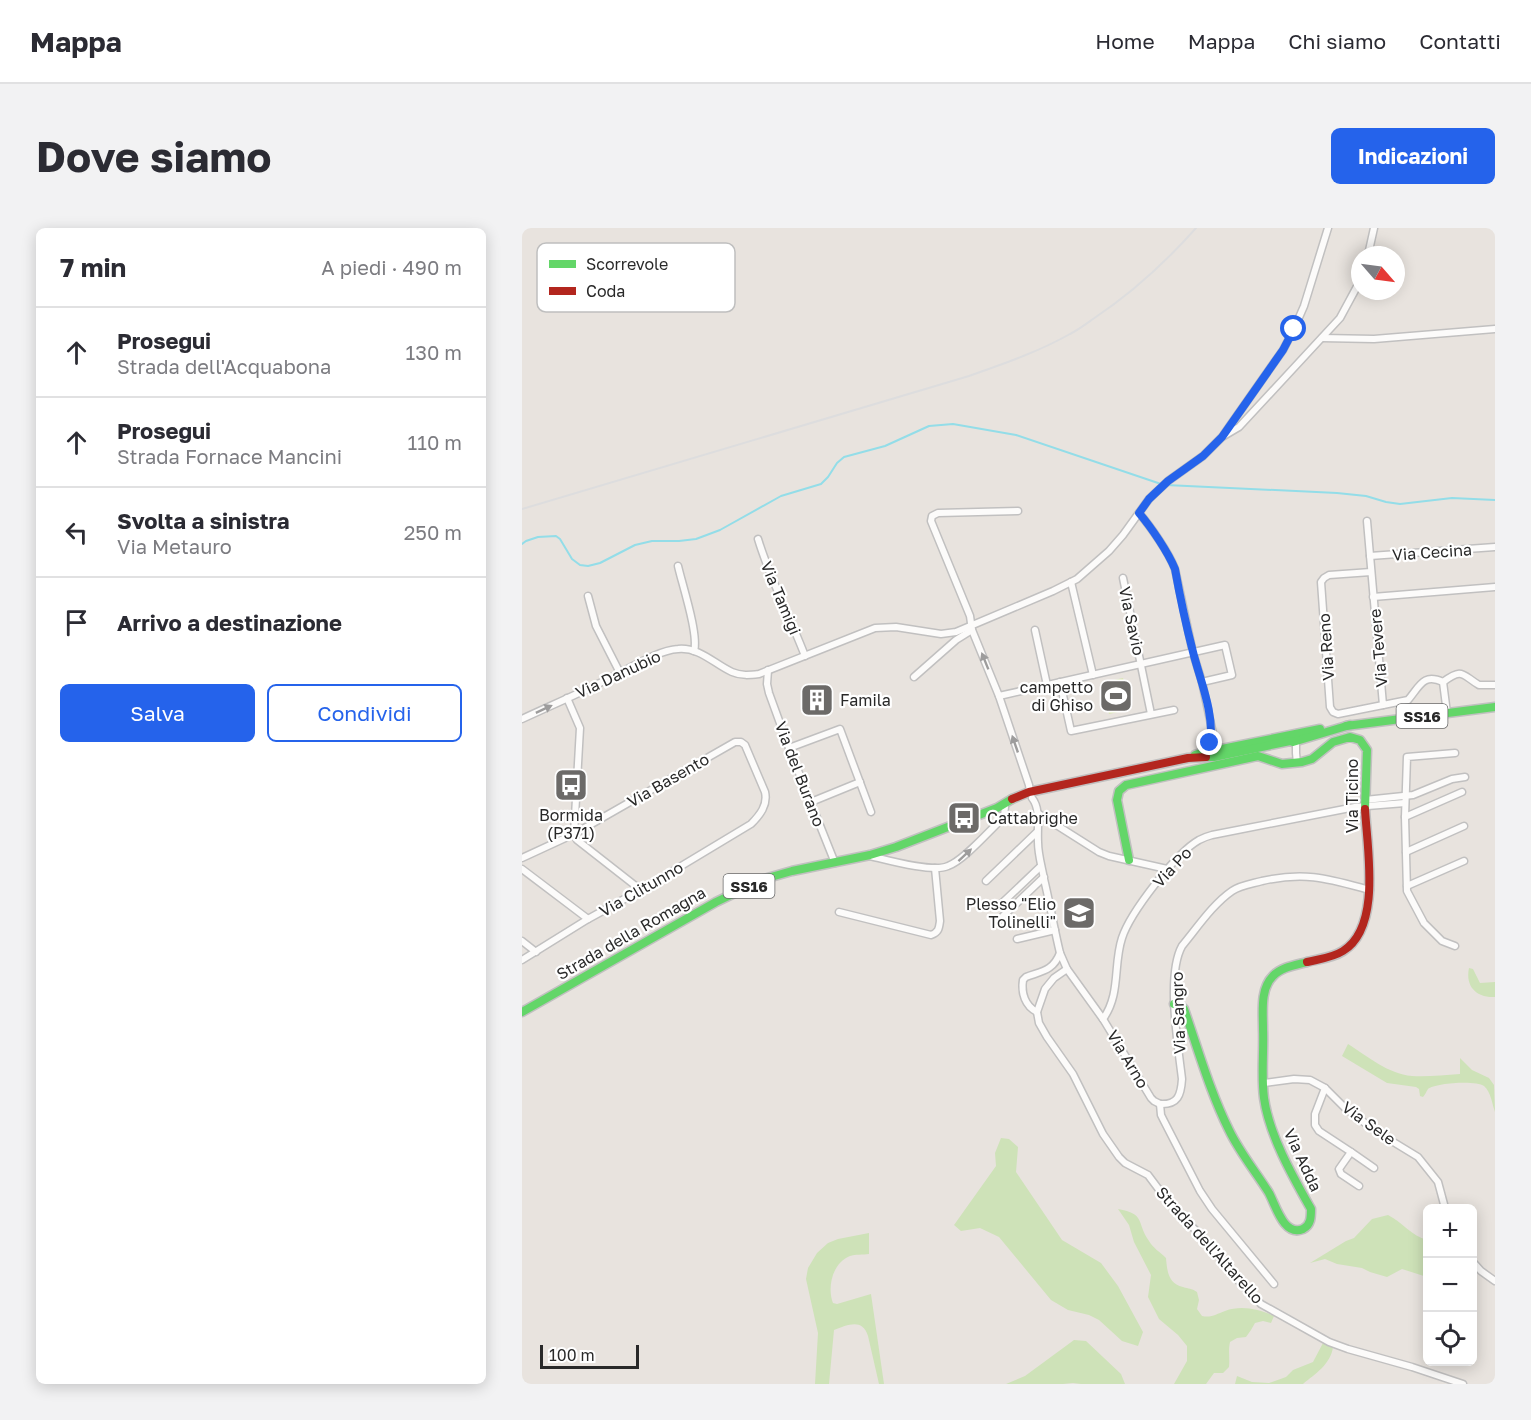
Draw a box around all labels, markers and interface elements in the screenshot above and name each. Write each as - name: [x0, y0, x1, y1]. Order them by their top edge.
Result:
- text: Mappa: [30, 25, 122, 58]
- text: Home: [1095, 28, 1155, 54]
- text: Mappa: [1188, 28, 1255, 54]
- text: Chi siamo: [1288, 28, 1386, 54]
- text: Contatti: [1419, 28, 1501, 54]
- button: Indicazioni: [1331, 128, 1495, 184]
- text: Dove siamo: [36, 131, 271, 181]
- legend: [537, 243, 735, 312]
- north arrow: [1351, 246, 1405, 300]
- text: 7 min: [60, 252, 126, 283]
- text: Scorrevole: [586, 254, 668, 274]
- text: A piedi · 490 m: [321, 255, 462, 279]
- text: Coda: [586, 281, 625, 301]
- route start: [1280, 315, 1306, 341]
- text: Prosegui: [117, 327, 211, 354]
- icon: ahead: [60, 336, 93, 369]
- text: 130 m: [406, 340, 462, 364]
- text: Strada dell'Acquabona: [117, 354, 331, 378]
- text: Prosegui: [117, 417, 211, 444]
- icon: ahead: [60, 426, 93, 459]
- text: 110 m: [408, 430, 462, 454]
- text: Strada Fornace Mancini: [117, 444, 342, 468]
- text: Svolta a sinistra: [117, 507, 289, 534]
- icon: left: [60, 516, 93, 549]
- text: 250 m: [404, 520, 462, 544]
- text: Via Metauro: [117, 534, 232, 558]
- street label: Via Cecina: [1391, 539, 1473, 565]
- street label: Via Tamigi: [757, 558, 805, 638]
- street label: Via Savio: [1115, 585, 1149, 657]
- icon: arrive: [60, 606, 93, 639]
- street label: Via Tevere: [1365, 608, 1391, 688]
- text: Arrivo a destinazione: [117, 609, 342, 636]
- street label: Via Reno: [1314, 613, 1338, 681]
- street label: Via Danubio: [572, 646, 664, 702]
- one-way arrow: [980, 652, 989, 670]
- place label: campetto di Ghiso: [1020, 677, 1093, 715]
- sports icon: campetto di Ghiso: [1098, 678, 1134, 714]
- building icon: Famila: [799, 682, 835, 718]
- button: Salva: [60, 684, 255, 742]
- button: Condividi: [267, 684, 462, 742]
- place label: Famila: [840, 690, 891, 710]
- one-way arrow: [536, 704, 553, 713]
- road number: SS16: [1396, 704, 1448, 728]
- street label: Via del Burano: [771, 718, 829, 830]
- route end: [1196, 729, 1222, 755]
- one-way arrow: [1010, 735, 1020, 753]
- street label: Via Basento: [623, 749, 713, 811]
- street label: Via Ticino: [1342, 759, 1362, 833]
- bus stop icon: Bormida (P371): [553, 767, 589, 803]
- bus stop icon: Cattabrighe: [946, 800, 982, 836]
- place label: Bormida (P371): [539, 805, 603, 843]
- place label: Cattabrighe: [987, 808, 1078, 828]
- street label: Via Po: [1148, 843, 1196, 891]
- one-way arrow: [957, 848, 971, 862]
- street label: Via Clitunno: [595, 857, 687, 921]
- road number: SS16: [724, 874, 774, 898]
- street label: Strada della Romagna: [553, 882, 709, 984]
- place label: Plesso "Elio Tolinelli": [966, 894, 1056, 932]
- school or university icon: Plesso "Elio Tolinelli": [1061, 895, 1097, 931]
- street label: Via Sangro: [1167, 971, 1189, 1055]
- street label: Via Arno: [1103, 1026, 1153, 1092]
- street label: Via Sele: [1338, 1097, 1400, 1149]
- street label: Via Adda: [1280, 1125, 1326, 1195]
- street label: Strada dell'Altarello: [1152, 1182, 1268, 1308]
- map controls: [1423, 1204, 1477, 1366]
- button: +: [1423, 1204, 1477, 1258]
- button: −: [1423, 1258, 1477, 1312]
- button: locate: [1423, 1312, 1477, 1366]
- scale bar: [540, 1342, 639, 1370]
- text: 100 m: [549, 1345, 595, 1365]

